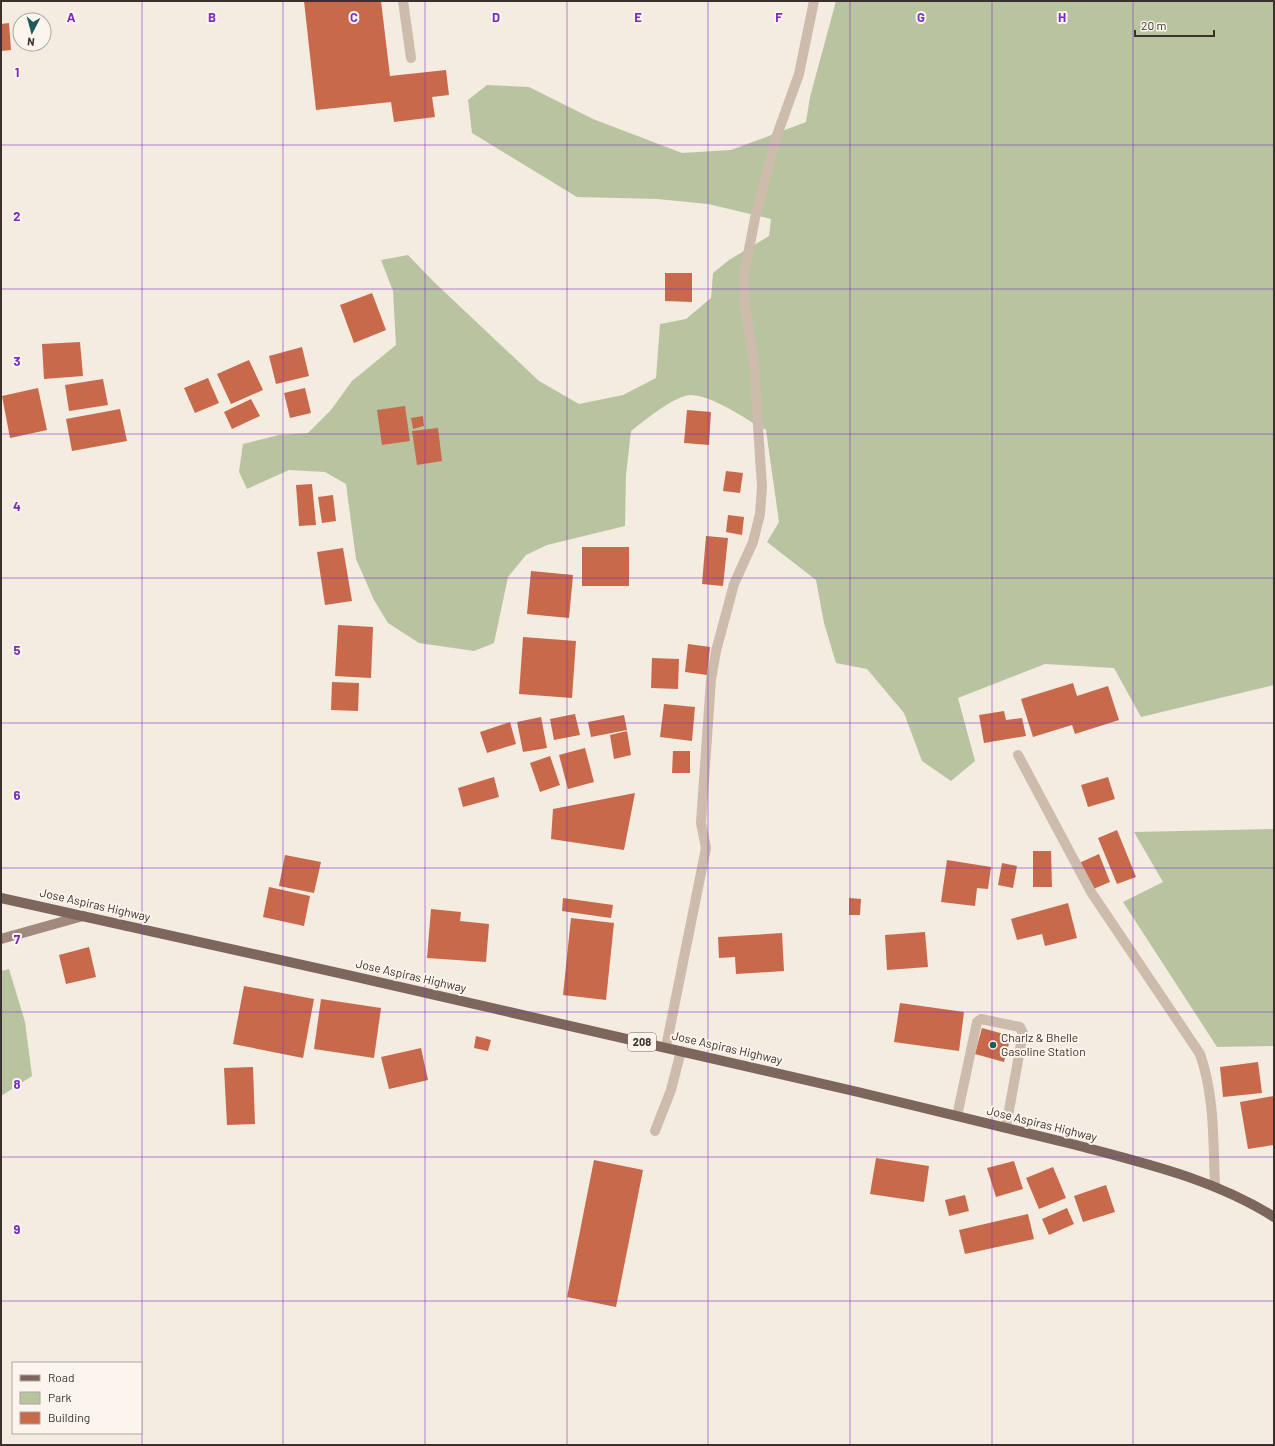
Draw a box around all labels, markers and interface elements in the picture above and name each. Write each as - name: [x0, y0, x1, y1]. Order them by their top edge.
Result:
- text: A: [67, 9, 76, 25]
- text: B: [208, 9, 216, 25]
- text: C: [350, 9, 358, 25]
- text: D: [492, 9, 500, 25]
- text: E: [634, 9, 642, 25]
- text: F: [775, 9, 783, 25]
- text: G: [917, 9, 925, 25]
- text: H: [1058, 9, 1066, 25]
- north arrow: [12, 12, 52, 52]
- scale bar: [1135, 12, 1214, 38]
- text: 20 m: [1141, 18, 1167, 32]
- text: N: [27, 36, 35, 49]
- text: 1: [15, 64, 19, 80]
- text: 2: [13, 208, 21, 224]
- text: 3: [13, 353, 21, 369]
- text: 4: [13, 498, 21, 514]
- text: 5: [13, 642, 21, 658]
- text: 6: [14, 787, 21, 803]
- street label: Jose Aspiras Highway: [38, 884, 152, 924]
- text: 7: [14, 931, 21, 947]
- street label: Jose Aspiras Highway: [354, 955, 468, 995]
- street label: Jose Aspiras Highway: [670, 1027, 784, 1067]
- place label: Charlz & Bhelle Gasoline Station: [1001, 1030, 1086, 1058]
- road number: 208: [628, 1033, 656, 1051]
- marker: Charlz & Bhelle Gasoline Station: [988, 1040, 998, 1050]
- text: 8: [13, 1076, 21, 1092]
- street label: Jose Aspiras Highway: [986, 1103, 1099, 1144]
- text: 9: [14, 1221, 21, 1237]
- legend: [12, 1362, 142, 1434]
- text: Road: [48, 1370, 75, 1384]
- text: Park: [48, 1390, 72, 1404]
- text: Building: [48, 1410, 90, 1424]

